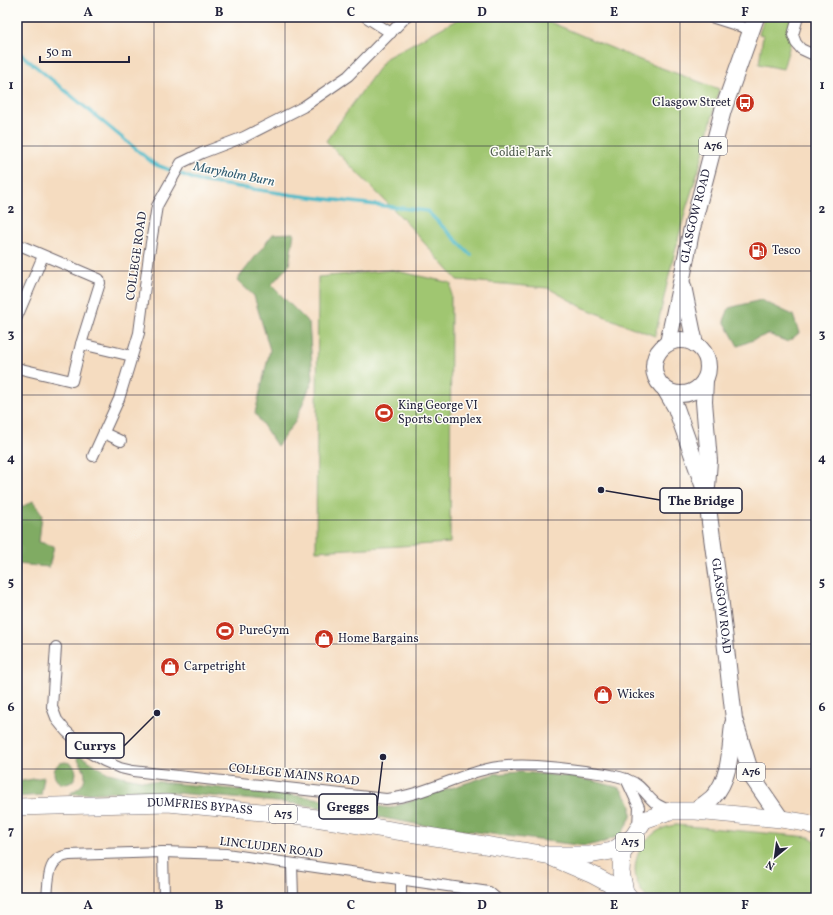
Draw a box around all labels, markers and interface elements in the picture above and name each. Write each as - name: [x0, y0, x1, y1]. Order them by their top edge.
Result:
- text: A: [83, 4, 93, 22]
- text: B: [215, 4, 224, 22]
- text: C: [347, 4, 355, 22]
- text: D: [477, 4, 487, 22]
- text: E: [610, 4, 618, 22]
- text: F: [741, 4, 749, 22]
- scale bar: [40, 38, 129, 64]
- text: 50 m: [46, 45, 72, 61]
- text: 1: [8, 77, 14, 95]
- text: 1: [819, 77, 825, 95]
- bus stop icon: Glasgow Street: [734, 92, 756, 114]
- place label: Glasgow Street: [652, 95, 731, 111]
- road number: A76: [699, 137, 727, 155]
- park label: Goldie Park: [490, 145, 552, 161]
- water label: Maryholm Burn: [191, 158, 276, 192]
- street label: GLASGOW ROAD: [677, 167, 715, 264]
- text: 2: [8, 201, 15, 219]
- text: 2: [819, 201, 826, 219]
- street label: COLLEGE ROAD: [123, 210, 151, 301]
- fuel station icon: Tesco: [747, 240, 769, 262]
- place label: Tesco: [772, 243, 801, 259]
- text: 3: [8, 326, 15, 344]
- text: 3: [819, 326, 826, 344]
- place label: King George VI Sports Complex: [398, 398, 482, 428]
- sports icon: King George VI Sports Complex: [373, 402, 395, 424]
- text: 4: [7, 450, 15, 468]
- text: 4: [818, 450, 826, 468]
- callout: The Bridge: [660, 488, 742, 513]
- text: The Bridge: [668, 493, 735, 511]
- street label: GLASGOW ROAD: [707, 557, 735, 655]
- text: 5: [8, 574, 14, 592]
- text: 5: [819, 574, 825, 592]
- sports icon: PureGym: [214, 620, 236, 642]
- place label: PureGym: [239, 623, 290, 639]
- shop icon: Home Bargains: [313, 628, 335, 650]
- place label: Home Bargains: [338, 631, 419, 647]
- shop icon: Carpetright: [159, 656, 181, 678]
- place label: Carpetright: [184, 659, 246, 675]
- shop icon: Wickes: [592, 684, 614, 706]
- place label: Wickes: [617, 687, 655, 703]
- text: 6: [7, 699, 15, 717]
- text: 6: [818, 699, 826, 717]
- callout: Currys: [66, 733, 124, 758]
- text: Currys: [74, 738, 116, 756]
- street label: COLLEGE MAINS ROAD: [228, 760, 360, 790]
- road number: A76: [737, 763, 765, 781]
- callout: Greggs: [319, 794, 377, 819]
- street label: DUMFRIES BYPASS: [147, 795, 253, 819]
- text: Greggs: [327, 799, 369, 817]
- road number: A75: [269, 805, 297, 823]
- text: 7: [8, 823, 14, 841]
- text: 7: [819, 823, 825, 841]
- road number: A75: [616, 833, 644, 851]
- street label: LINCLUDEN ROAD: [219, 834, 324, 862]
- north arrow: [755, 837, 795, 877]
- text: N: [764, 856, 778, 873]
- text: A: [83, 897, 93, 915]
- text: B: [215, 897, 224, 915]
- text: C: [347, 897, 355, 915]
- text: D: [477, 897, 487, 915]
- text: E: [610, 897, 618, 915]
- text: F: [741, 897, 749, 915]

